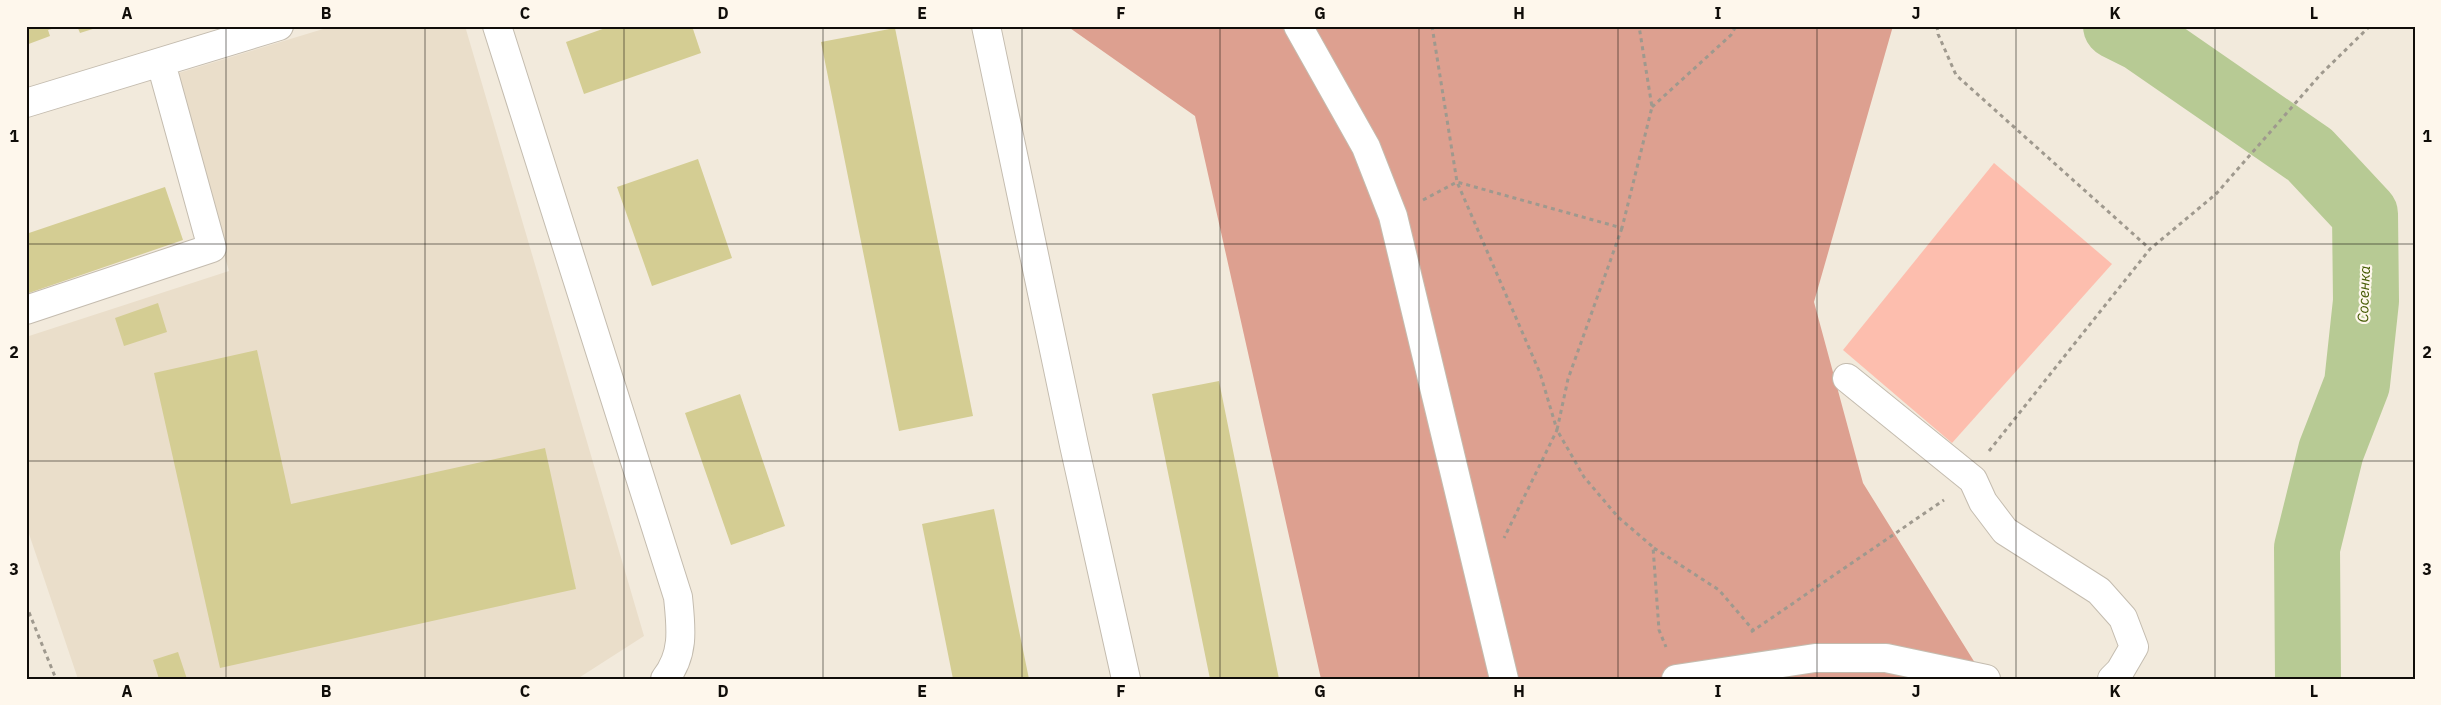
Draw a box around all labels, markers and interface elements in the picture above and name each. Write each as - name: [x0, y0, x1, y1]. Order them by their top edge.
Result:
- text: A: [122, 3, 133, 23]
- text: B: [321, 3, 332, 23]
- text: C: [520, 3, 530, 23]
- text: D: [717, 3, 729, 23]
- text: E: [917, 3, 927, 23]
- text: F: [1116, 3, 1126, 23]
- text: G: [1314, 3, 1326, 23]
- text: H: [1513, 3, 1525, 23]
- text: I: [1715, 3, 1722, 23]
- text: J: [1912, 3, 1920, 23]
- text: K: [2109, 3, 2121, 23]
- text: L: [2310, 3, 2318, 23]
- text: 1: [9, 126, 19, 146]
- text: 1: [2422, 126, 2432, 146]
- water label: Сосенка: [2353, 265, 2374, 323]
- text: 2: [9, 342, 19, 362]
- text: 2: [2422, 342, 2432, 362]
- text: 3: [9, 559, 19, 579]
- text: 3: [2422, 559, 2432, 579]
- text: A: [122, 681, 133, 701]
- text: B: [321, 681, 332, 701]
- text: C: [520, 681, 530, 701]
- text: D: [717, 681, 729, 701]
- text: E: [917, 681, 927, 701]
- text: F: [1116, 681, 1126, 701]
- text: G: [1314, 681, 1326, 701]
- text: H: [1513, 681, 1525, 701]
- text: I: [1715, 681, 1722, 701]
- text: J: [1912, 681, 1920, 701]
- text: K: [2109, 681, 2121, 701]
- text: L: [2310, 681, 2318, 701]

